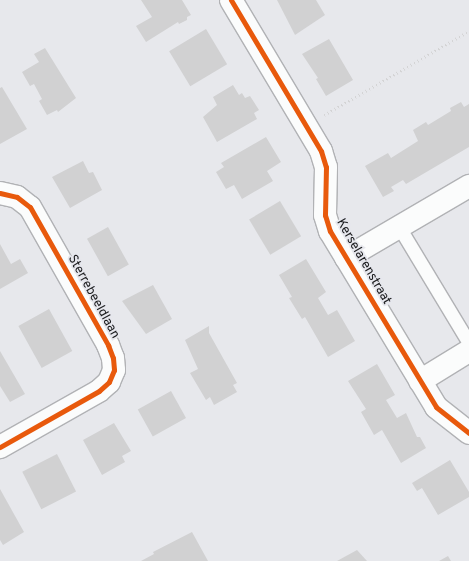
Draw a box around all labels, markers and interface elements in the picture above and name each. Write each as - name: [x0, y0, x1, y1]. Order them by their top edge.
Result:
- street label: Kerselarenstraat: [332, 216, 394, 308]
- street label: Sterrebeeldlaan: [64, 252, 122, 342]

